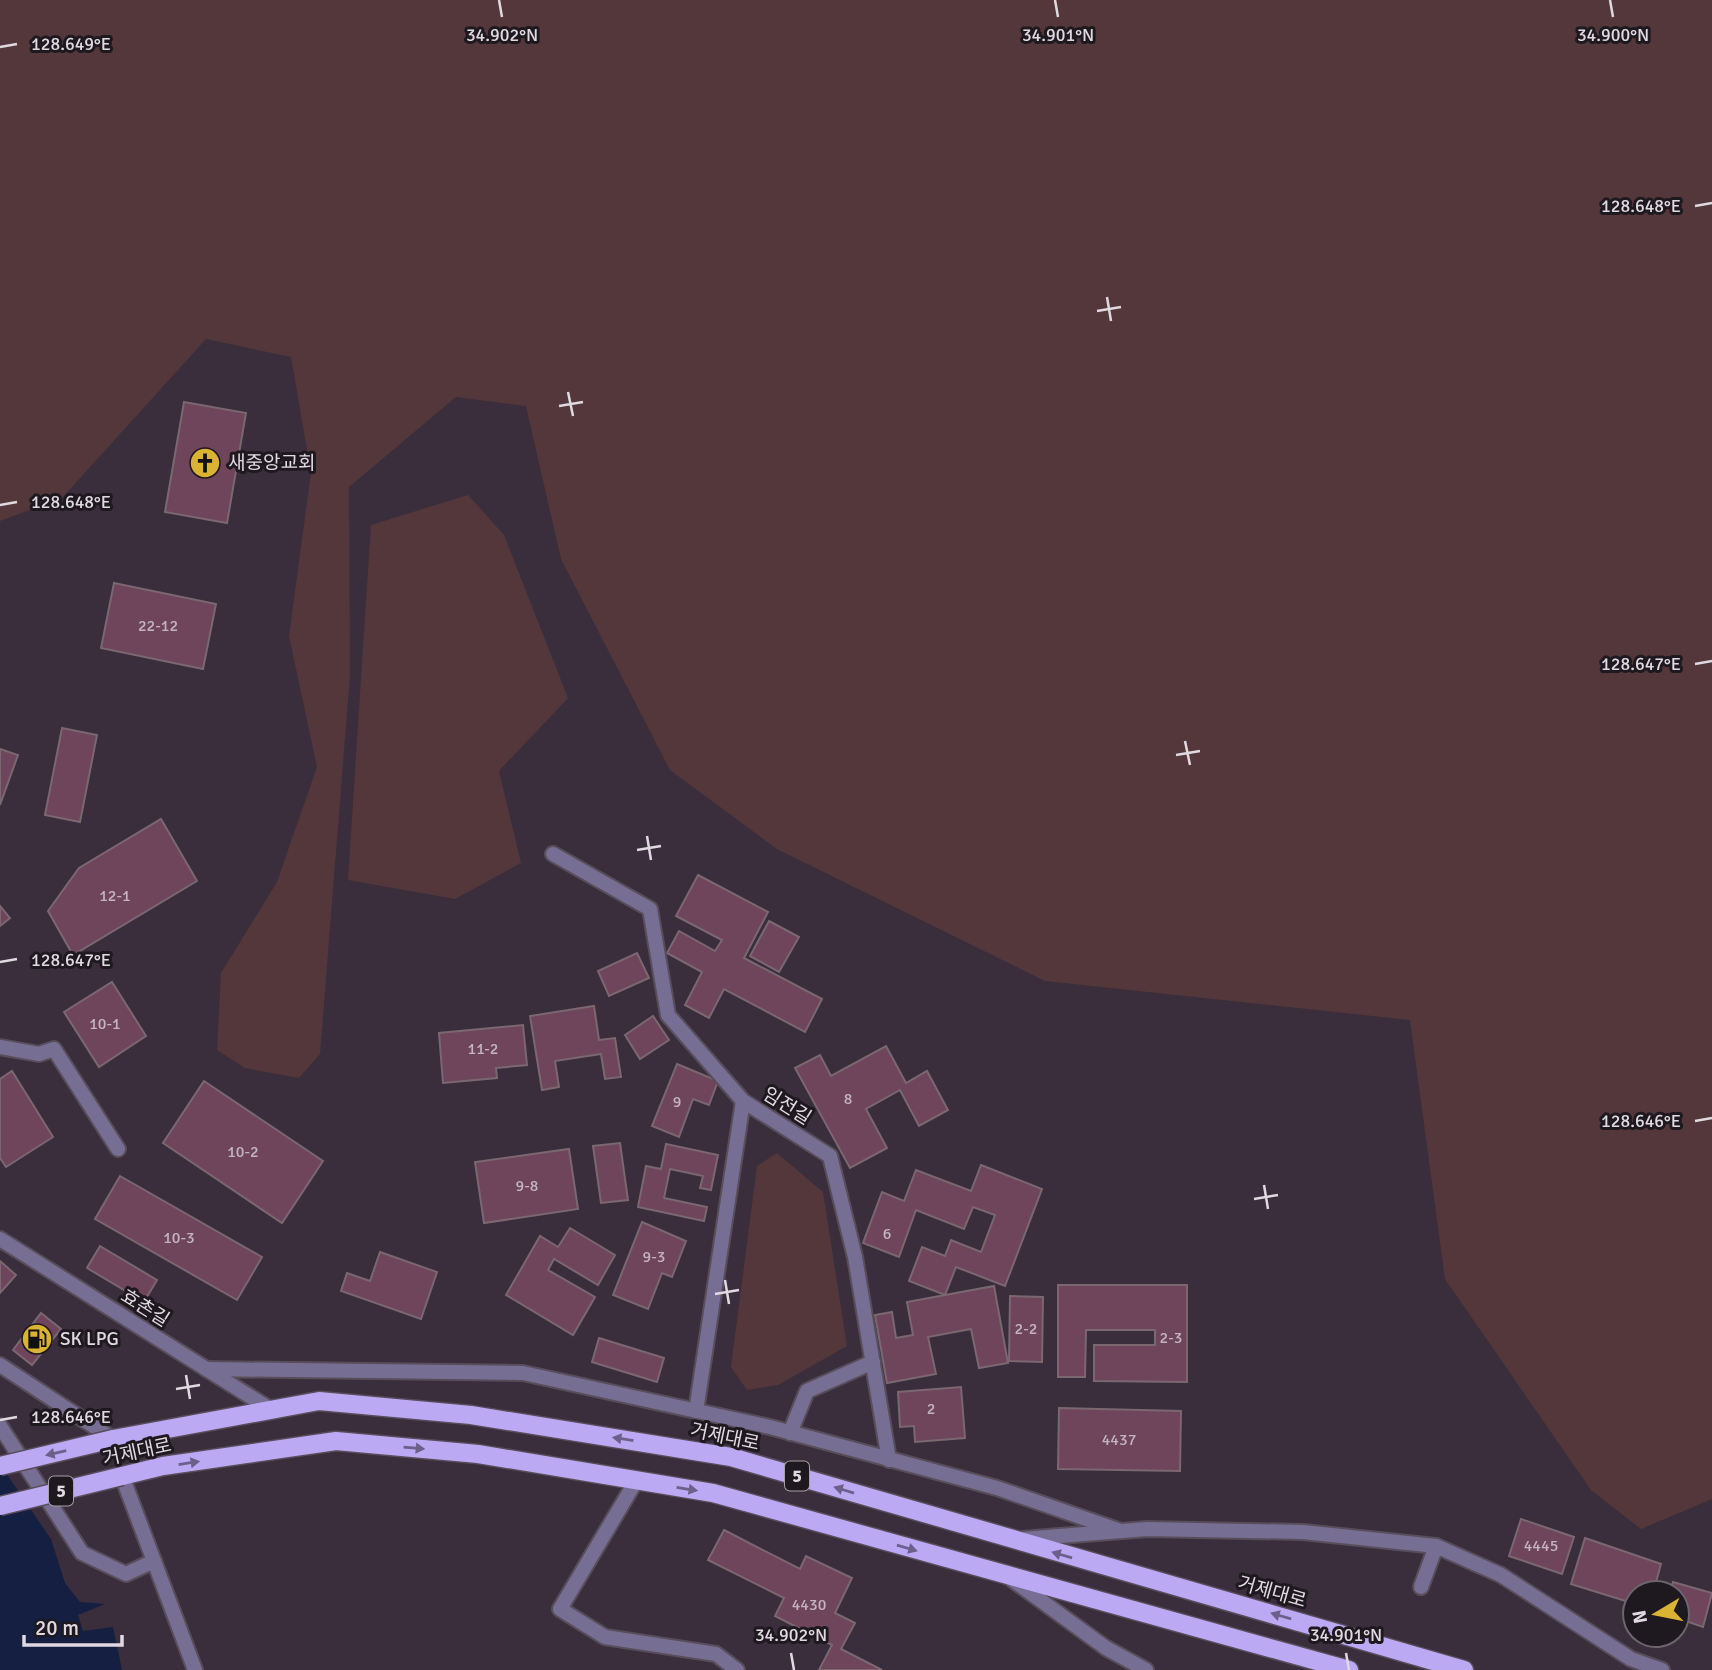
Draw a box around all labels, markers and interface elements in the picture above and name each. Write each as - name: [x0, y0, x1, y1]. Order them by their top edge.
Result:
- text: 34.902°N: [466, 24, 538, 46]
- text: 34.901°N: [1022, 24, 1094, 46]
- text: 34.900°N: [1577, 24, 1649, 46]
- text: 128.649°E: [31, 33, 111, 55]
- text: 128.648°E: [1601, 195, 1681, 217]
- church icon: 새중앙교회: [188, 446, 222, 480]
- place label: 새중앙교회: [228, 451, 315, 475]
- text: 128.648°E: [31, 491, 111, 513]
- house number: 22-12: [138, 616, 178, 636]
- text: 128.647°E: [1601, 653, 1681, 675]
- house number: 12-1: [99, 886, 131, 906]
- text: 128.647°E: [31, 949, 111, 971]
- house number: 10-1: [89, 1014, 121, 1034]
- house number: 11-2: [468, 1039, 498, 1059]
- street label: 임전길: [758, 1082, 816, 1130]
- house number: 8: [844, 1089, 852, 1109]
- house number: 9: [673, 1092, 681, 1112]
- text: 128.646°E: [1601, 1110, 1681, 1132]
- house number: 10-2: [227, 1142, 259, 1162]
- house number: 9-8: [516, 1176, 538, 1196]
- house number: 6: [883, 1224, 891, 1244]
- house number: 10-3: [163, 1228, 195, 1248]
- house number: 9-3: [643, 1247, 665, 1267]
- street label: 효촌길: [116, 1284, 174, 1332]
- house number: 2-2: [1015, 1319, 1037, 1339]
- fuel station icon: SK LPG: [20, 1322, 54, 1356]
- place label: SK LPG: [60, 1327, 119, 1351]
- house number: 2-3: [1160, 1328, 1182, 1348]
- house number: 2: [927, 1399, 935, 1419]
- text: 128.646°E: [31, 1406, 111, 1428]
- street label: 거제대로: [688, 1418, 762, 1456]
- house number: 4437: [1102, 1430, 1136, 1450]
- street label: 거제대로: [100, 1433, 174, 1471]
- one-way arrow: [612, 1433, 634, 1444]
- one-way arrow: [403, 1443, 425, 1454]
- one-way arrow: [45, 1447, 67, 1458]
- one-way arrow: [178, 1457, 200, 1468]
- road number: 5: [785, 1462, 809, 1490]
- road number: 5: [49, 1476, 73, 1506]
- one-way arrow: [677, 1484, 699, 1495]
- one-way arrow: [833, 1485, 854, 1495]
- house number: 4445: [1524, 1536, 1558, 1556]
- one-way arrow: [897, 1544, 918, 1554]
- one-way arrow: [1051, 1549, 1072, 1559]
- street label: 거제대로: [1235, 1571, 1309, 1613]
- north arrow: [1621, 1579, 1691, 1649]
- house number: 4430: [792, 1595, 826, 1615]
- scale bar: [24, 1604, 122, 1648]
- text: N: [1627, 1608, 1653, 1625]
- one-way arrow: [1271, 1611, 1292, 1621]
- text: 20 m: [35, 1615, 79, 1641]
- text: 34.902°N: [755, 1624, 827, 1646]
- text: 34.901°N: [1310, 1624, 1382, 1646]

